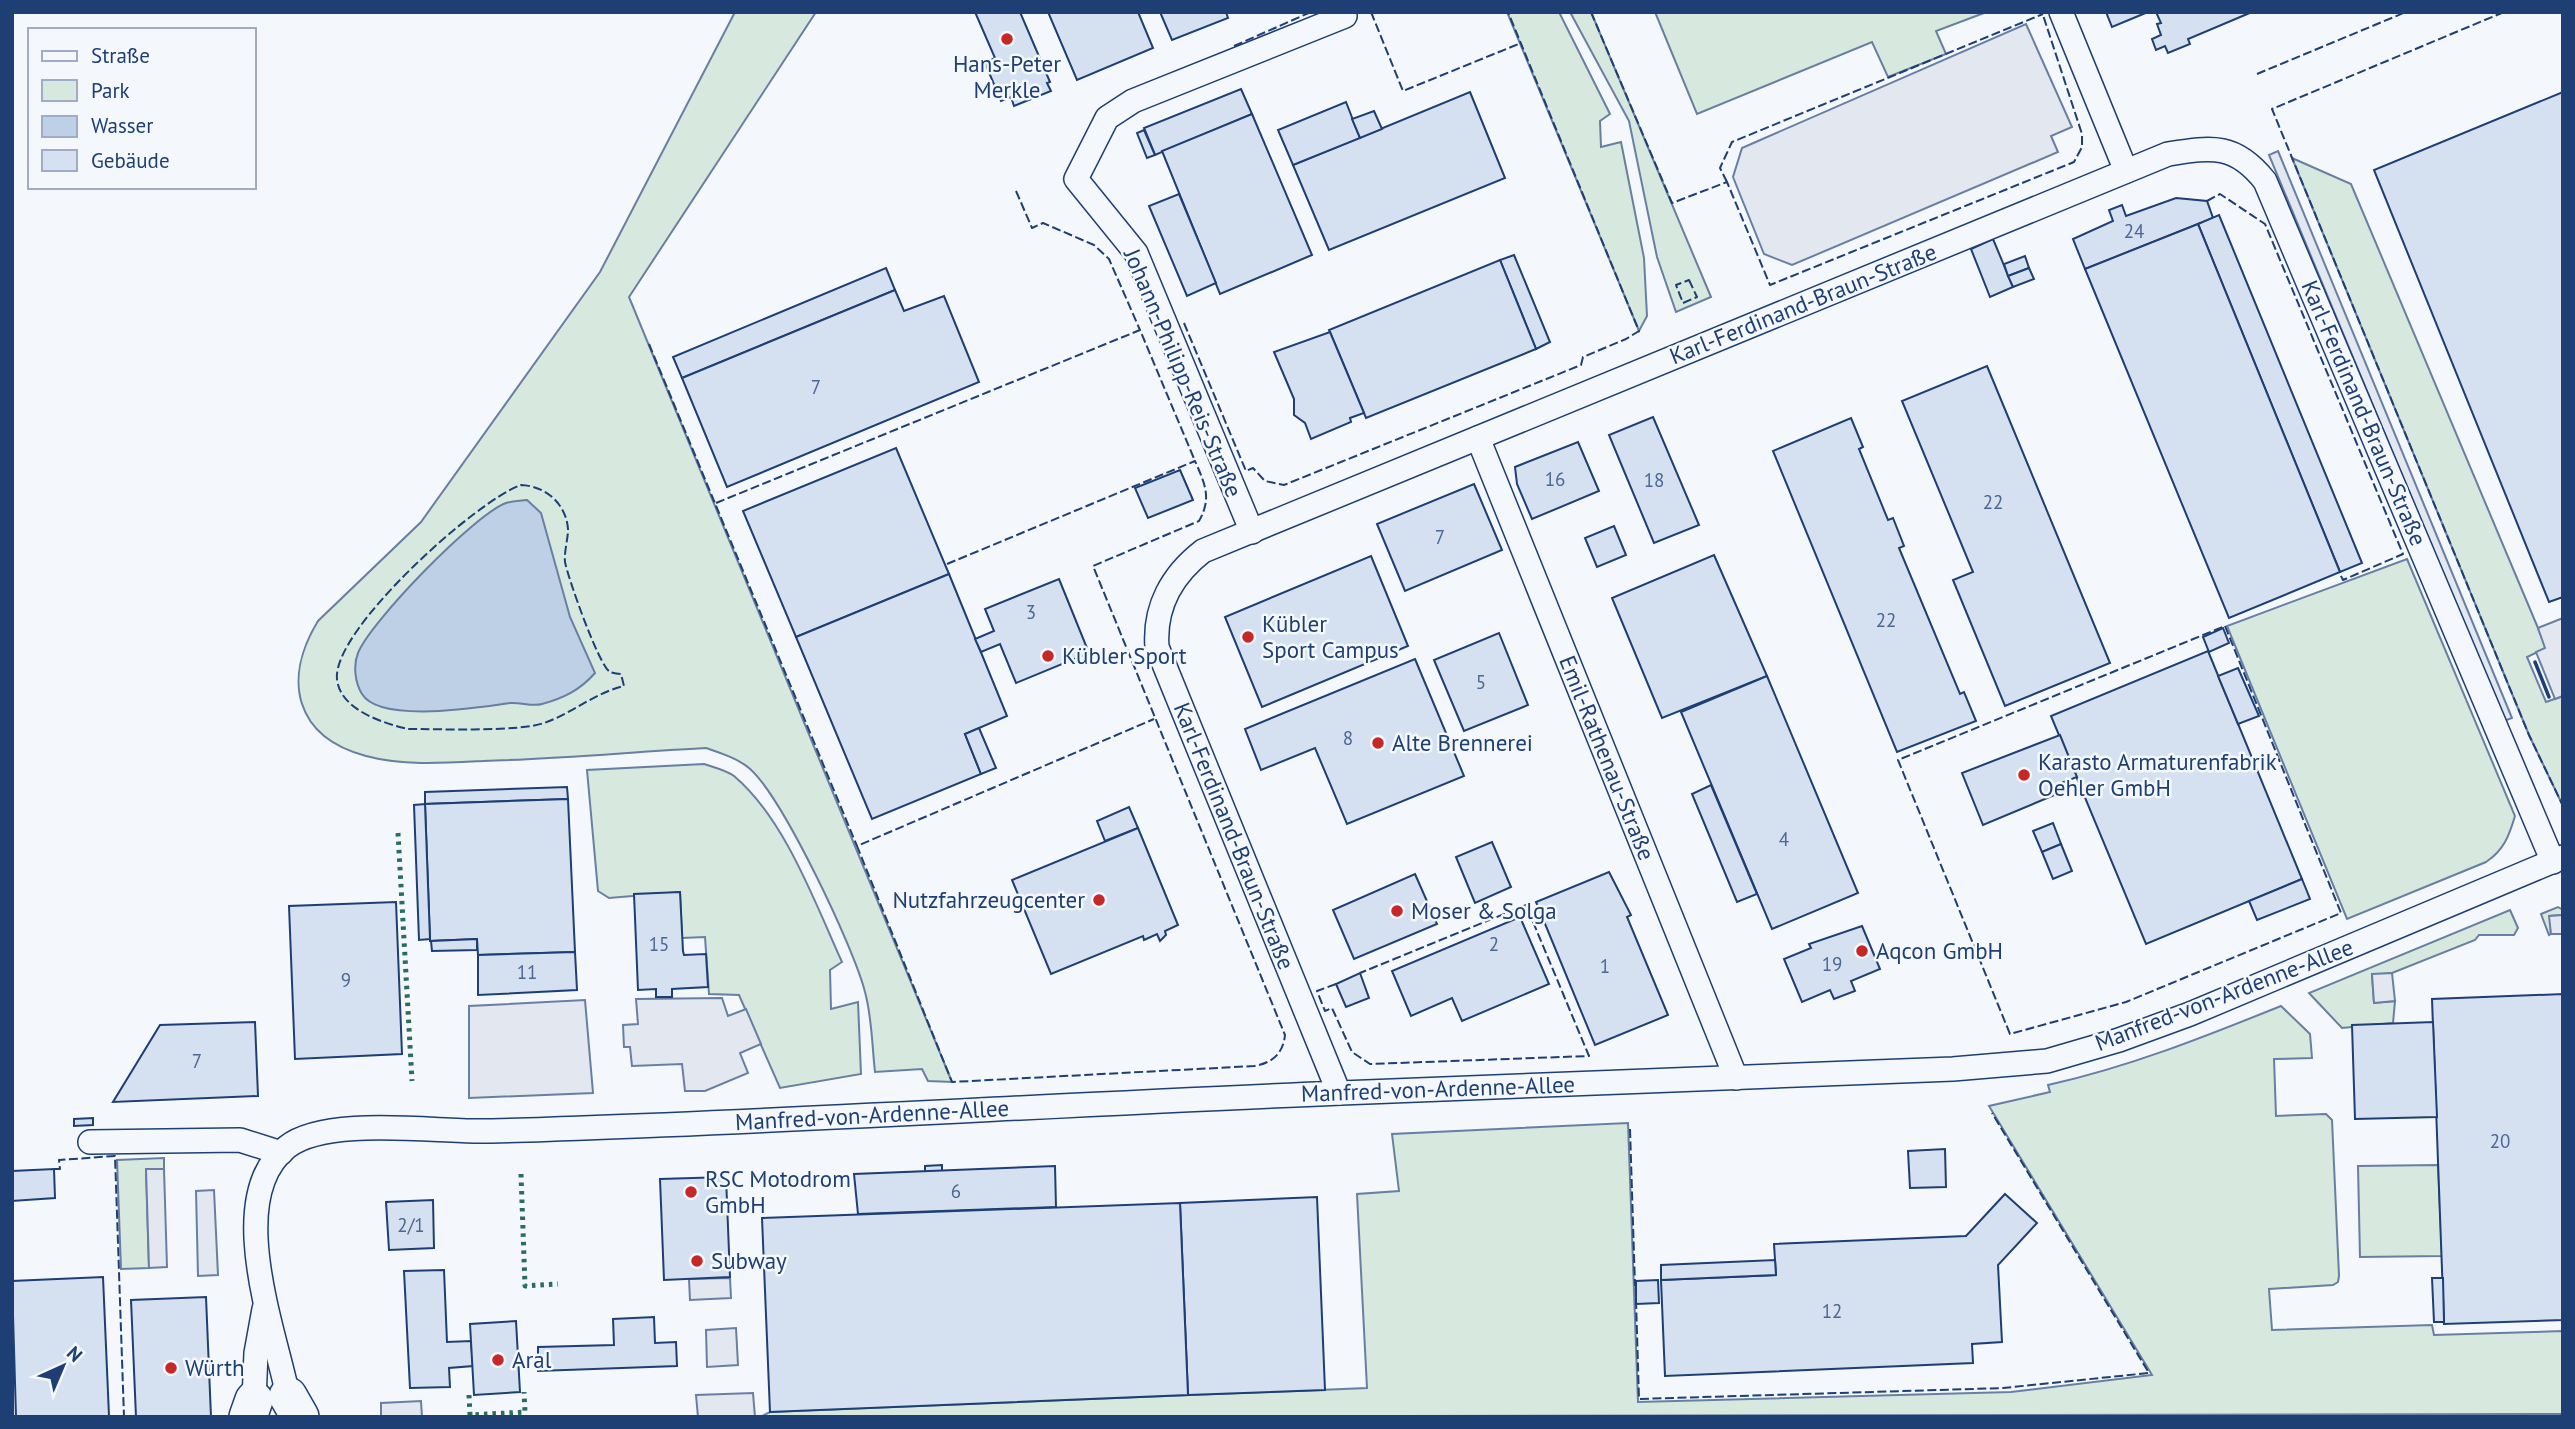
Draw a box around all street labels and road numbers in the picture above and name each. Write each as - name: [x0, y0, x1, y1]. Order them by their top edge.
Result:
- street label: Karl-Ferdinand-Braun-Straße: [1665, 237, 1940, 370]
- street label: Johann-Philipp-Reis-Straße: [1118, 243, 1249, 501]
- street label: Karl-Ferdinand-Braun-Straße: [2295, 276, 2434, 550]
- street label: Emil-Rathenau-Straße: [1553, 651, 1662, 864]
- street label: Karl-Ferdinand-Braun-Straße: [1168, 698, 1301, 973]
- street label: Manfred-von-Ardenne-Allee: [2091, 932, 2357, 1057]
- street label: Manfred-von-Ardenne-Allee: [1300, 1069, 1575, 1108]
- street label: Manfred-von-Ardenne-Allee: [734, 1093, 1010, 1136]

